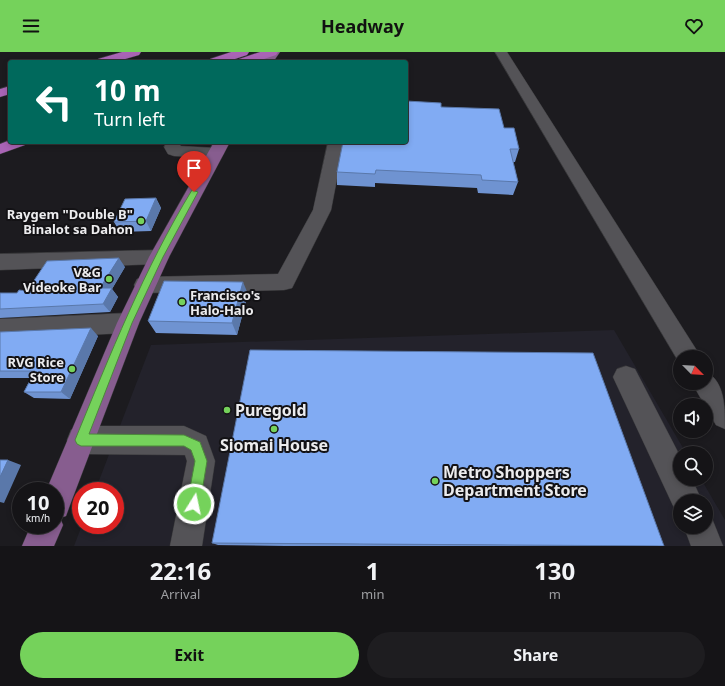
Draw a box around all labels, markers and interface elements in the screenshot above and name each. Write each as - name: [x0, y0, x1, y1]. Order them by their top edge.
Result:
- text: Headway: [321, 14, 404, 38]
- icon: menu: [20, 15, 42, 37]
- icon: heart: [683, 15, 705, 37]
- text: 10 m: [94, 71, 161, 109]
- icon: left: [28, 76, 80, 128]
- text: Turn left: [94, 107, 165, 131]
- pin: [177, 151, 211, 192]
- icon: arrive: [183, 157, 205, 179]
- place label: Raygem "Double B" Binalot sa Dahon: [7, 205, 133, 238]
- marker: Raygem "Double B" Binalot sa Dahon: [136, 216, 146, 226]
- place label: V&G Videoke Bar: [23, 263, 101, 296]
- marker: V&G Videoke Bar: [104, 274, 114, 284]
- place label: Francisco's Halo-Halo: [190, 286, 260, 319]
- marker: Francisco's Halo-Halo: [177, 297, 187, 307]
- north arrow: [673, 350, 713, 390]
- map controls: [673, 350, 713, 534]
- place label: RVG Rice Store: [7, 353, 64, 386]
- marker: RVG Rice Store: [67, 364, 77, 374]
- button: sound: [673, 398, 713, 438]
- place label: Puregold: [235, 399, 307, 421]
- marker: Puregold: [222, 405, 232, 415]
- marker: Siomai House: [269, 424, 279, 434]
- place label: Siomai House: [220, 434, 328, 456]
- button: search: [673, 446, 713, 486]
- place label: Metro Shoppers Department Store: [443, 461, 587, 501]
- marker: Metro Shoppers Department Store: [430, 476, 440, 486]
- speed limit sign: 20: [72, 482, 124, 534]
- position arrow: [173, 483, 215, 525]
- text: 10: [27, 489, 49, 516]
- button: layers: [673, 494, 713, 534]
- text: km/h: [26, 511, 50, 525]
- text: 22:16: [150, 554, 211, 587]
- text: 1: [366, 554, 380, 587]
- text: 130: [534, 554, 575, 587]
- text: Arrival: [161, 585, 200, 603]
- text: min: [361, 585, 384, 603]
- text: m: [549, 585, 561, 603]
- button: Exit: [20, 632, 359, 678]
- button: Share: [367, 632, 705, 678]

